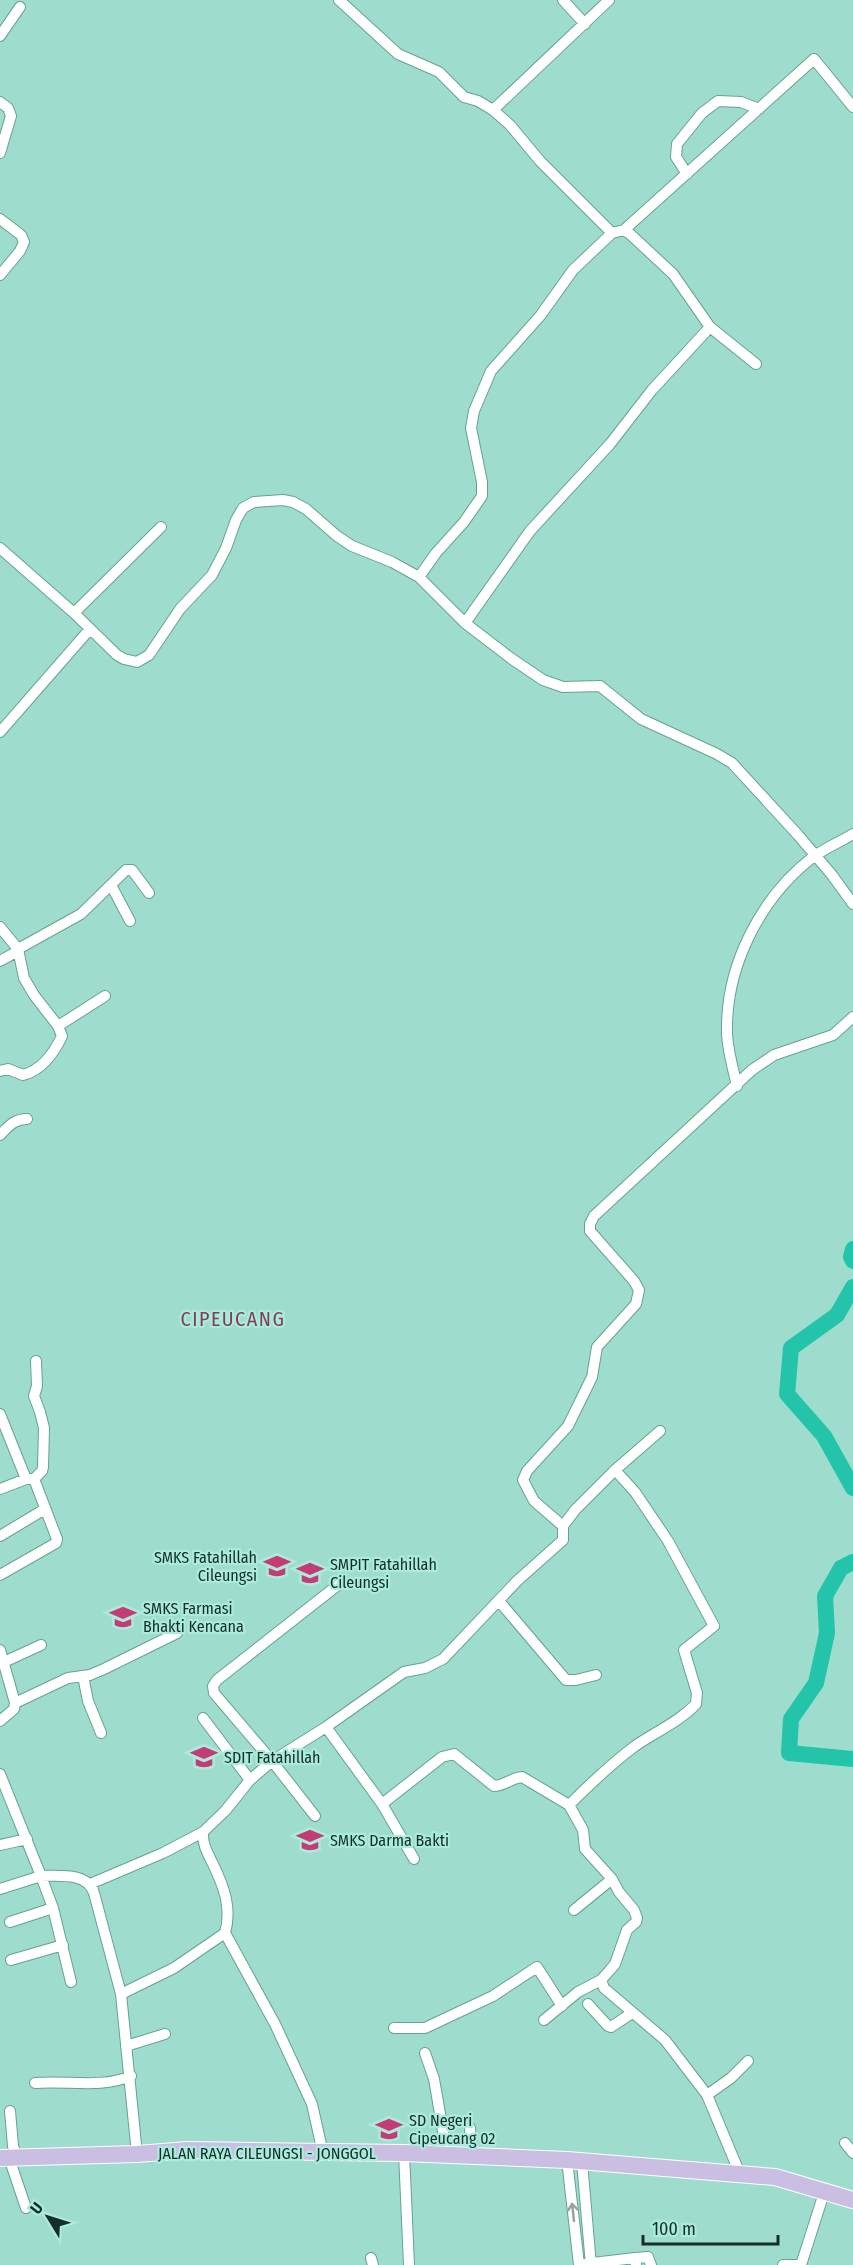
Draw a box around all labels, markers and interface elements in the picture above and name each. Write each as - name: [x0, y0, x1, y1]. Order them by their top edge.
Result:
- district label: CIPEUCANG: [181, 1307, 285, 1331]
- place label: SMKS Fatahillah Cileungsi: [154, 1548, 257, 1585]
- school or university icon: SMKS Fatahillah Cileungsi: [262, 1551, 292, 1581]
- place label: SMPIT Fatahillah Cileungsi: [330, 1555, 437, 1592]
- school or university icon: SMPIT Fatahillah Cileungsi: [295, 1558, 325, 1588]
- place label: SMKS Farmasi Bhakti Kencana: [143, 1599, 244, 1636]
- school or university icon: SMKS Farmasi Bhakti Kencana: [108, 1602, 138, 1632]
- school or university icon: SDIT Fatahillah: [189, 1742, 219, 1772]
- place label: SDIT Fatahillah: [224, 1748, 321, 1767]
- school or university icon: SMKS Darma Bakti: [295, 1825, 325, 1855]
- place label: SMKS Darma Bakti: [330, 1831, 449, 1850]
- place label: SD Negeri Cipeucang 02: [409, 2111, 495, 2148]
- school or university icon: SD Negeri Cipeucang 02: [374, 2114, 404, 2144]
- street label: JALAN RAYA CILEUNGSI - JONGGOL: [158, 2144, 376, 2163]
- north arrow: [18, 2187, 78, 2247]
- text: U: [26, 2199, 47, 2218]
- one-way arrow: [567, 2203, 578, 2223]
- scale bar: [643, 2208, 778, 2246]
- text: 100 m: [652, 2218, 696, 2240]

